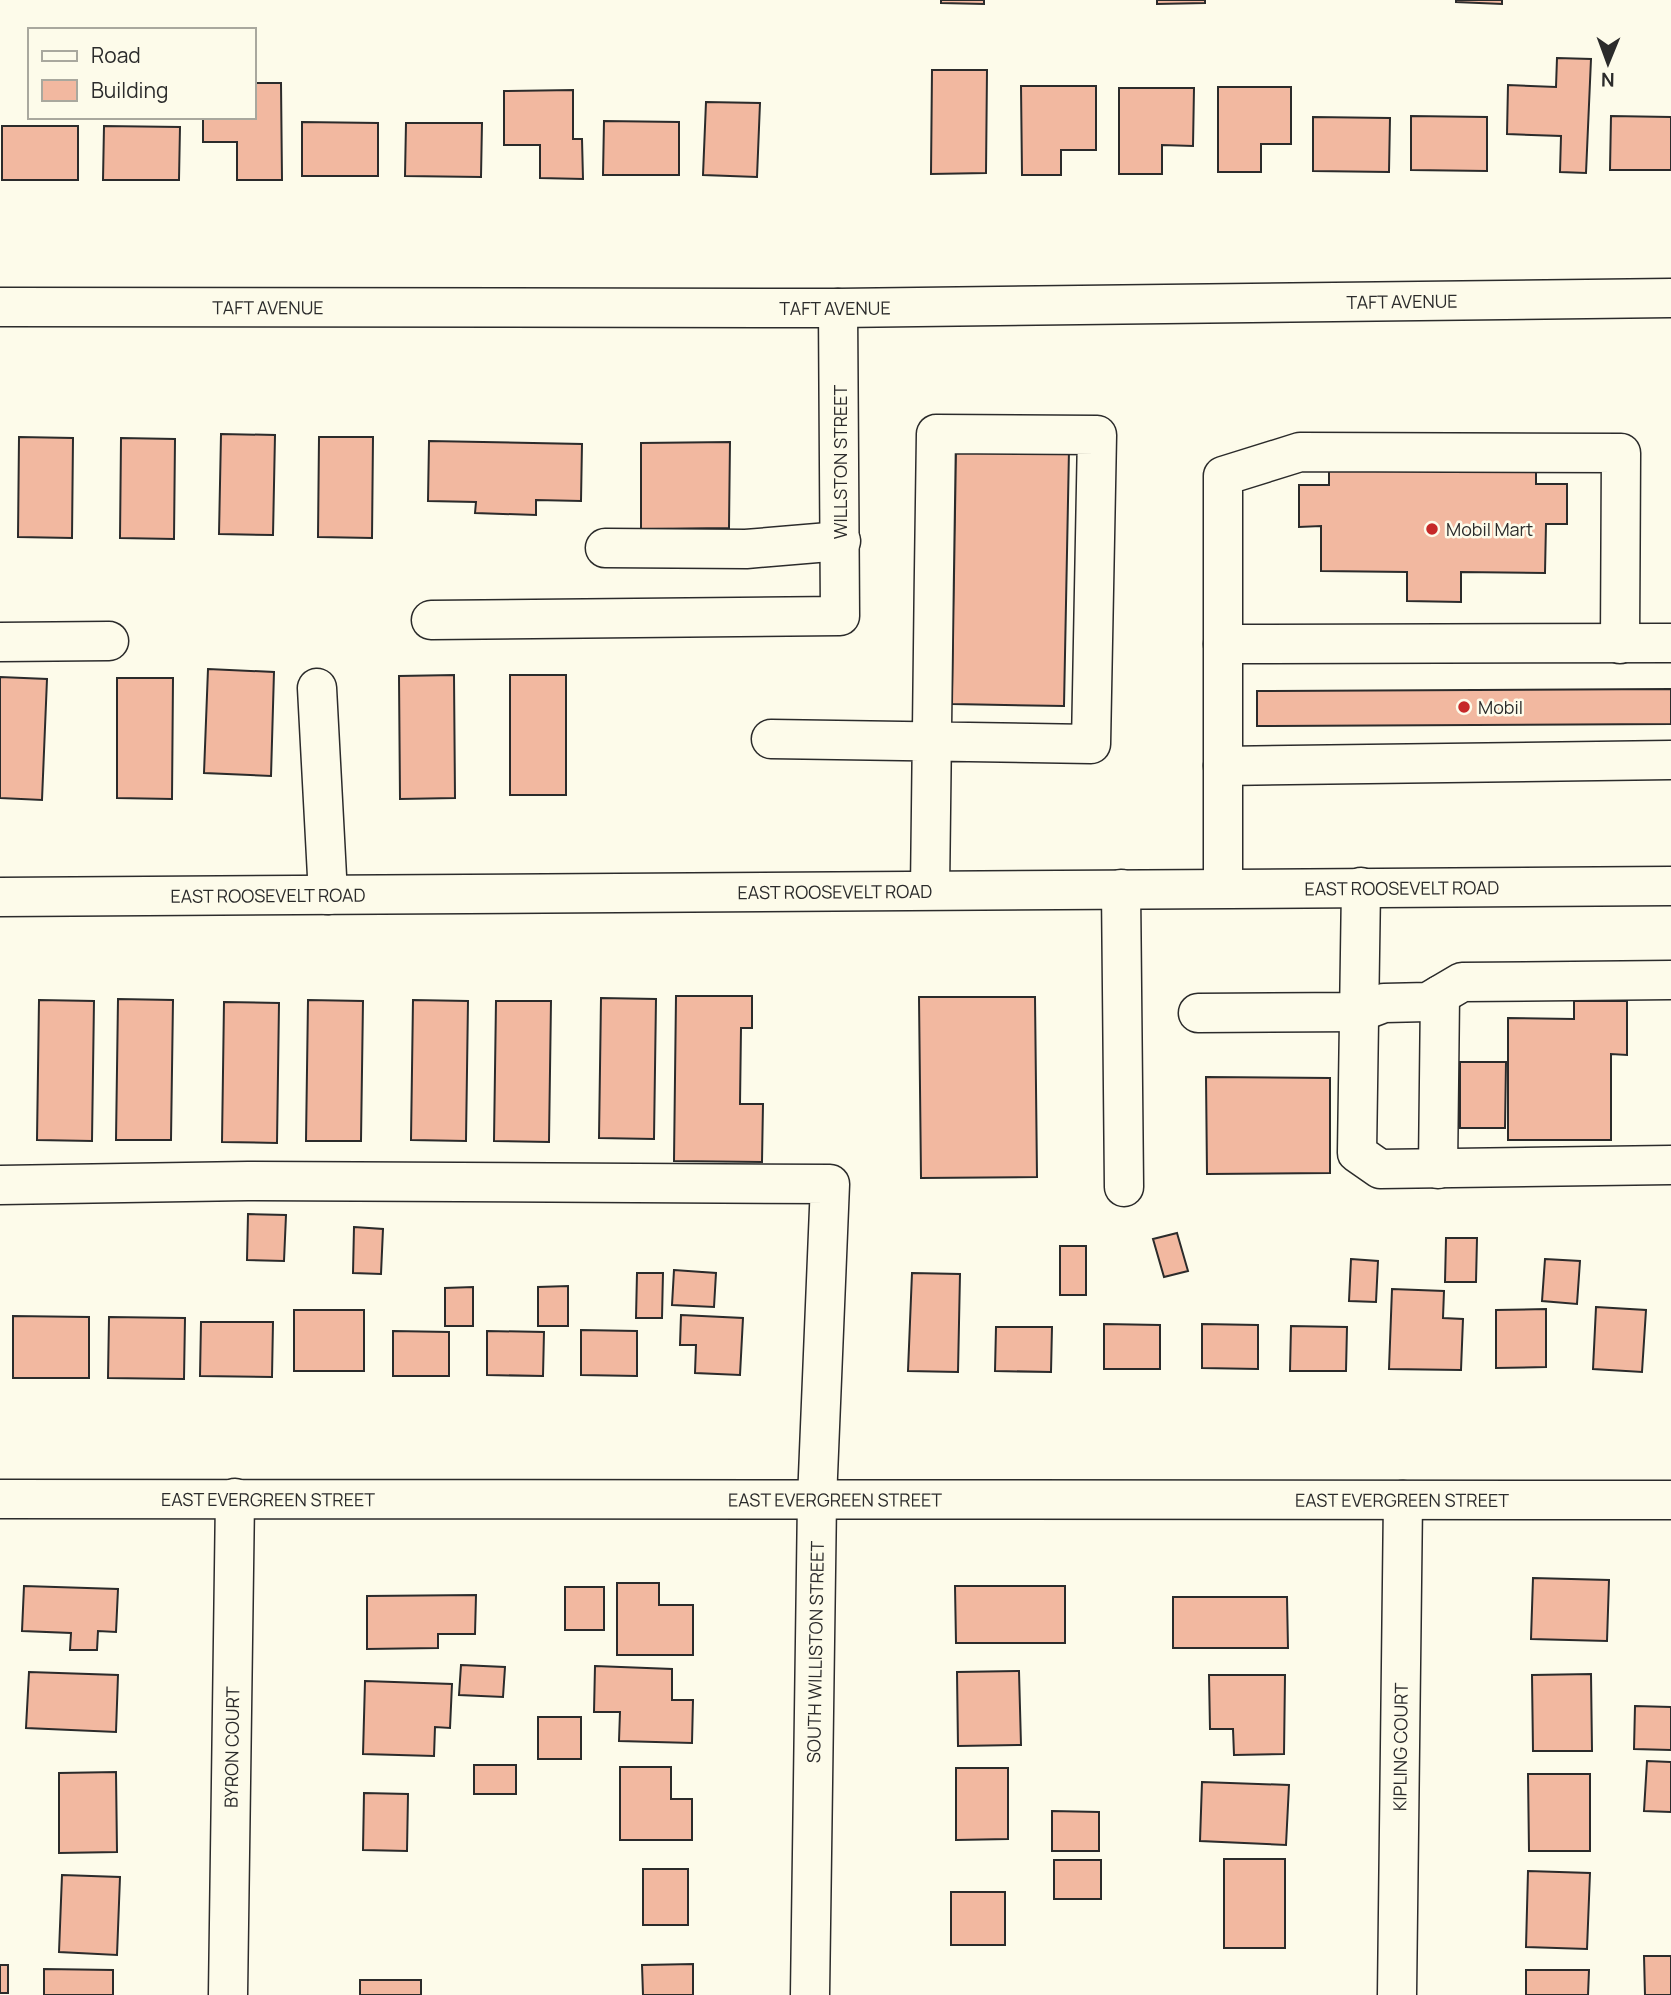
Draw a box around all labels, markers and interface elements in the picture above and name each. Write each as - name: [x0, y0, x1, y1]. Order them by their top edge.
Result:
- legend: [28, 28, 256, 119]
- north arrow: [1573, 28, 1643, 98]
- text: Road: [91, 41, 141, 69]
- text: N: [1601, 67, 1615, 93]
- text: Building: [91, 76, 168, 104]
- street label: TAFT AVENUE: [1346, 289, 1458, 314]
- street label: TAFT AVENUE: [212, 295, 324, 319]
- street label: TAFT AVENUE: [779, 295, 891, 320]
- street label: WILLSTON STREET: [828, 384, 852, 539]
- place label: Mobil Mart: [1446, 517, 1533, 541]
- marker: Mobil Mart: [1424, 521, 1440, 537]
- place label: Mobil: [1478, 695, 1523, 719]
- marker: Mobil: [1456, 699, 1472, 715]
- street label: EAST ROOSEVELT ROAD: [1304, 875, 1499, 900]
- street label: EAST ROOSEVELT ROAD: [737, 879, 933, 904]
- street label: EAST ROOSEVELT ROAD: [170, 883, 366, 908]
- street label: EAST EVERGREEN STREET: [161, 1487, 375, 1511]
- street label: EAST EVERGREEN STREET: [728, 1487, 942, 1512]
- street label: EAST EVERGREEN STREET: [1295, 1488, 1509, 1512]
- street label: SOUTH WILLISTON STREET: [801, 1540, 829, 1763]
- street label: KIPLING COURT: [1387, 1682, 1413, 1811]
- street label: BYRON COURT: [219, 1686, 244, 1808]

